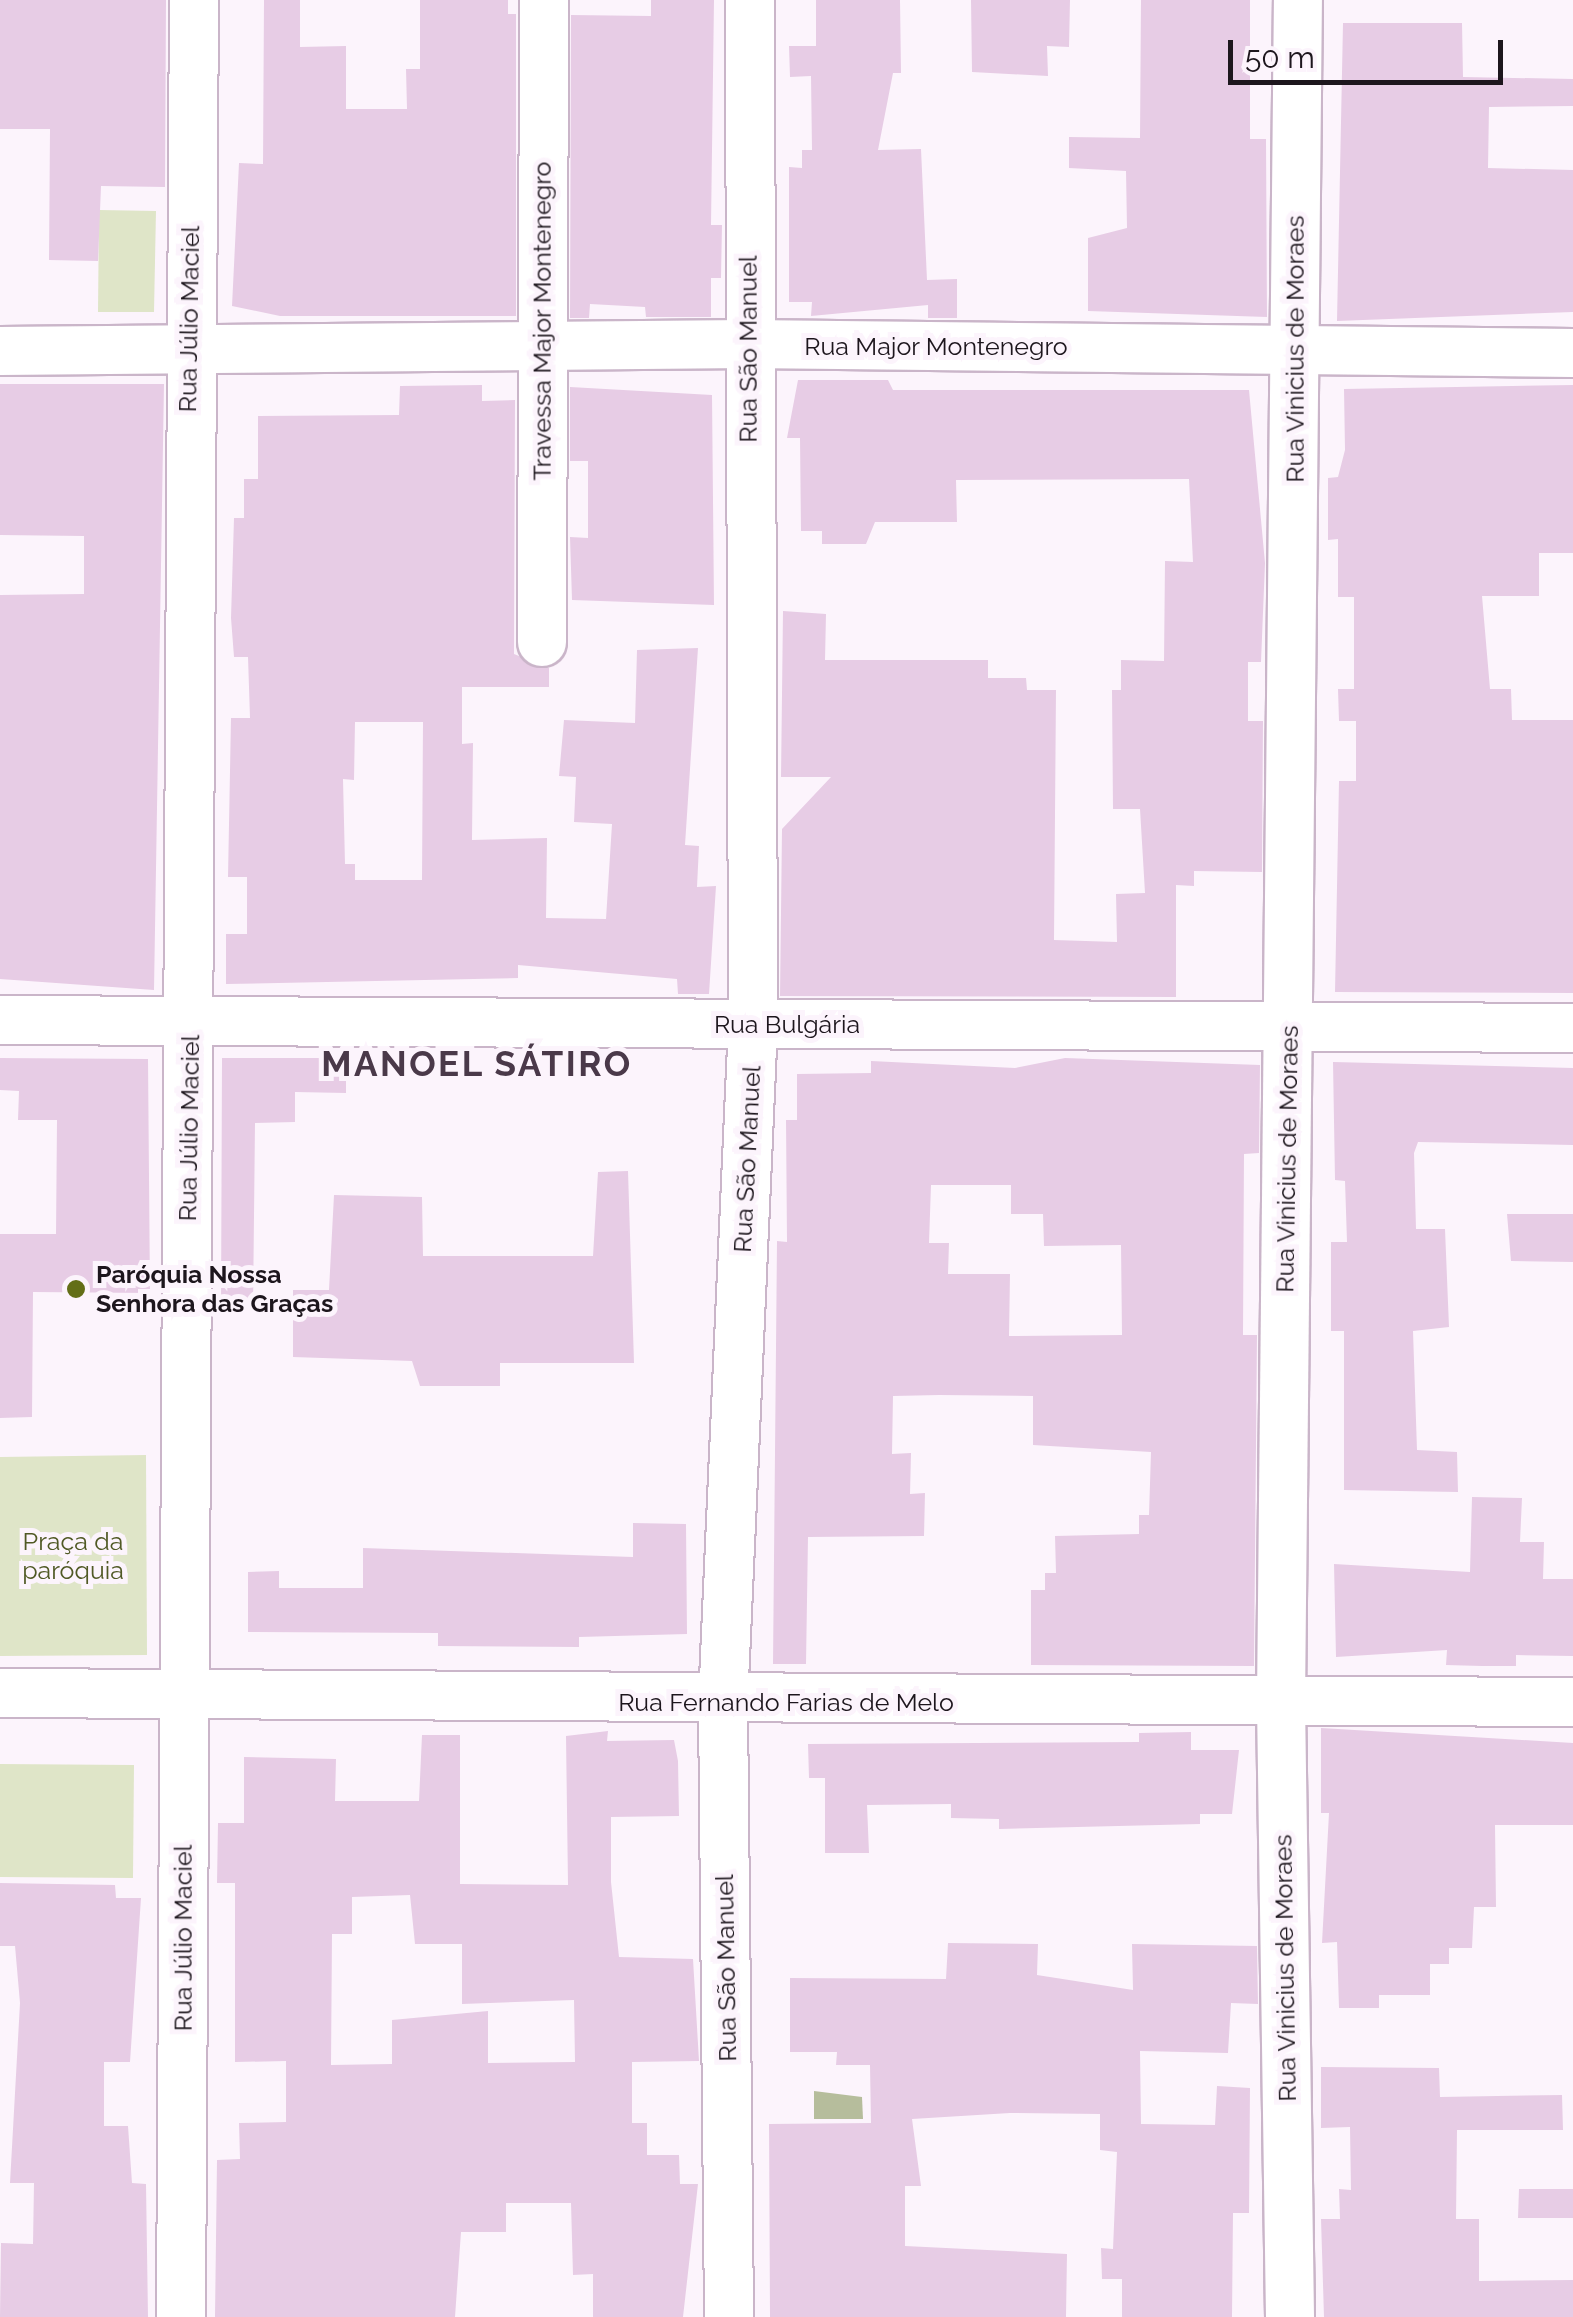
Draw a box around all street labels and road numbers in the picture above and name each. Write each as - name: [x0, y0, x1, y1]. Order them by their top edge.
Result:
- street label: Travessa Major Montenegro: [527, 161, 557, 481]
- street label: Rua Vinicius de Moraes: [1280, 215, 1310, 483]
- street label: Rua Júlio Maciel: [172, 225, 206, 413]
- street label: Rua São Manuel: [733, 255, 763, 443]
- street label: Rua Major Montenegro: [804, 331, 1068, 361]
- street label: Rua Bulgária: [714, 1009, 860, 1039]
- street label: Rua Vinicius de Moraes: [1270, 1025, 1304, 1293]
- street label: Rua Júlio Maciel: [172, 1034, 206, 1222]
- street label: Rua São Manuel: [727, 1065, 767, 1253]
- street label: Rua Fernando Farias de Melo: [618, 1687, 954, 1717]
- street label: Rua Vinicius de Moraes: [1268, 1834, 1302, 2102]
- street label: Rua Júlio Maciel: [168, 1844, 198, 2032]
- street label: Rua São Manuel: [709, 1874, 743, 2062]

